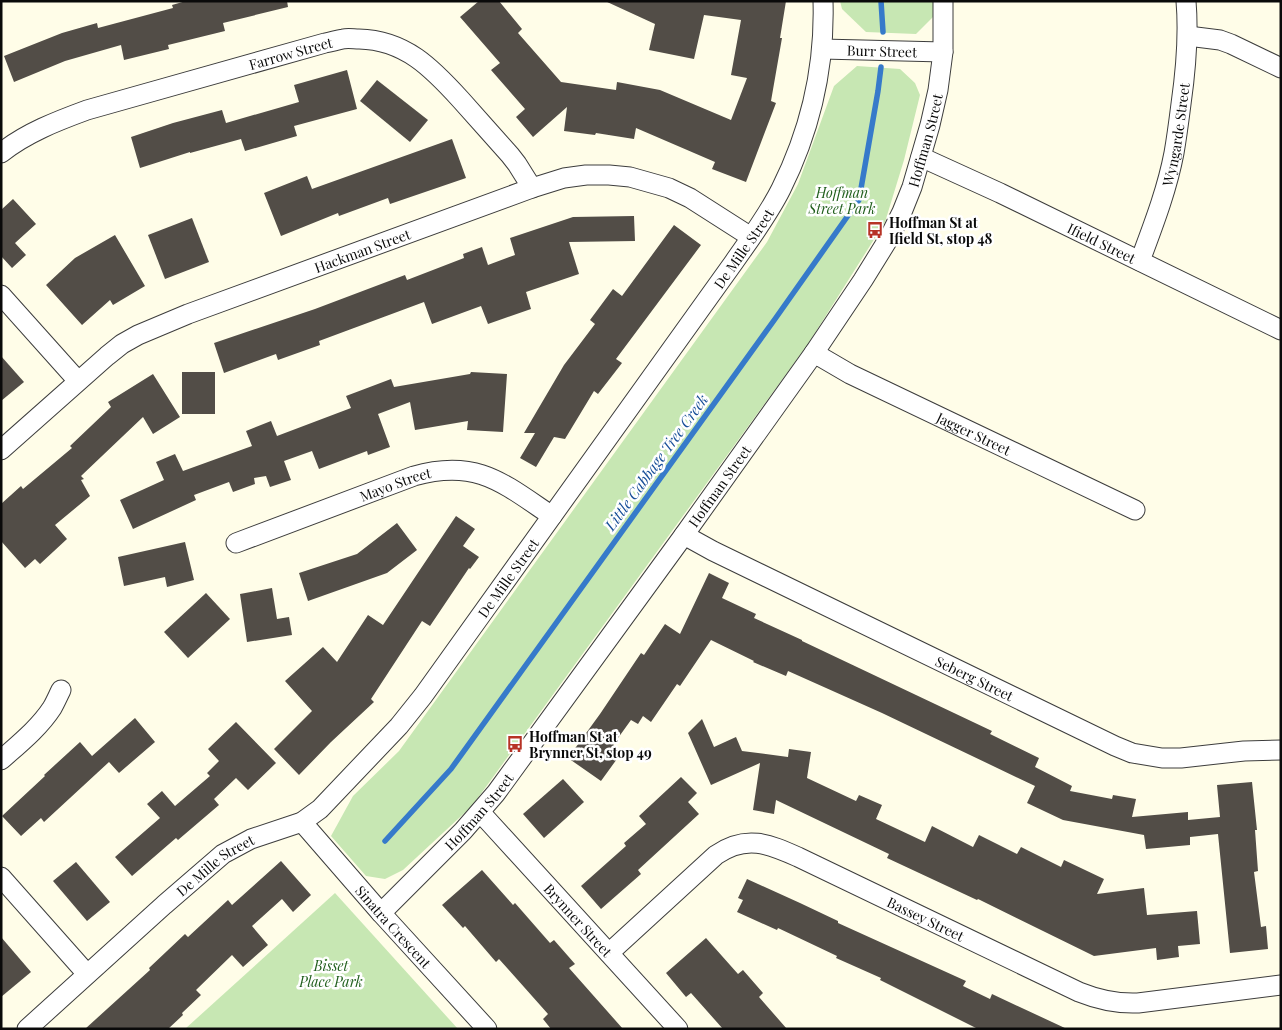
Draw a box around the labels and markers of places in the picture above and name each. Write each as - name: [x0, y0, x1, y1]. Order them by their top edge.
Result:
- place label: Hoffman St at Ifield St, stop 48: [889, 213, 993, 248]
- bus stop icon: Hoffman St at Ifield St, stop 48: [865, 220, 885, 240]
- place label: Hoffman St at Brynner St, stop 49: [529, 727, 652, 762]
- bus stop icon: Hoffman St at Brynner St, stop 49: [505, 734, 525, 754]

